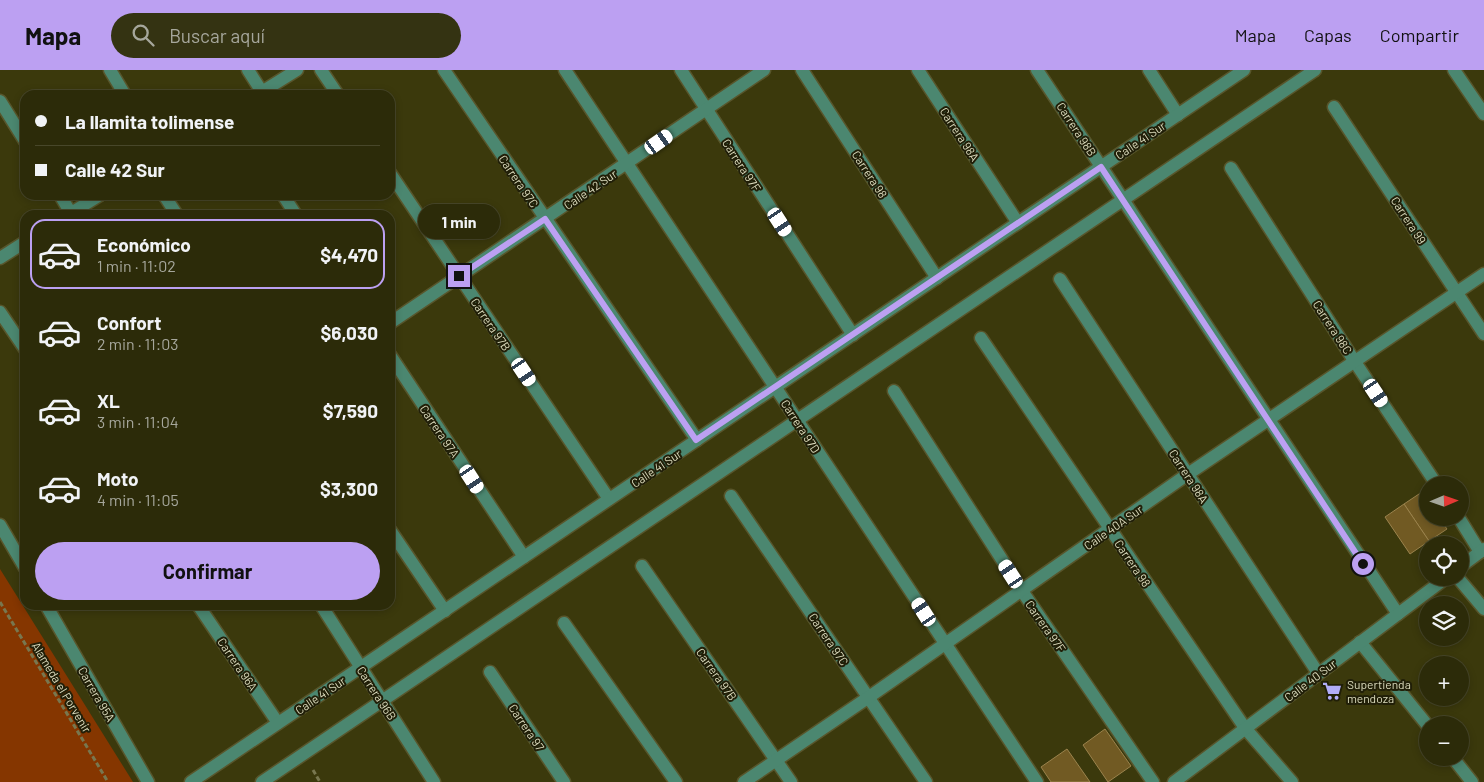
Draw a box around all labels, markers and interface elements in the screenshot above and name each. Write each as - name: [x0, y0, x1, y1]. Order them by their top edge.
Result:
- search box: [111, 13, 461, 58]
- text: Mapa: [25, 21, 81, 50]
- icon: search: [129, 21, 157, 49]
- text: Buscar aquí: [169, 24, 265, 47]
- text: Mapa: [1235, 24, 1276, 46]
- text: Capas: [1304, 24, 1352, 46]
- text: Compartir: [1380, 24, 1459, 46]
- street label: Carrera 98B: [1054, 99, 1100, 159]
- street label: Carrera 98A: [937, 105, 983, 163]
- text: La llamita tolimense: [65, 110, 234, 133]
- street label: Calle 41 Sur: [1112, 118, 1168, 162]
- car: [642, 127, 675, 157]
- street label: Carrera 97F: [720, 136, 764, 194]
- street label: Carrera 98: [849, 148, 891, 200]
- street label: Carrera 97C: [496, 152, 542, 210]
- text: Calle 42 Sur: [65, 158, 165, 181]
- street label: Calle 42 Sur: [561, 166, 620, 212]
- street label: Carrera 99: [1388, 194, 1430, 246]
- callout: 1 min: [418, 204, 500, 238]
- car: [765, 205, 794, 239]
- text: 1 min: [441, 212, 477, 231]
- icon: car: [37, 232, 82, 277]
- text: Económico: [97, 233, 191, 256]
- text: $4,470: [320, 243, 378, 266]
- text: 1 min · 11:02: [97, 256, 176, 275]
- route end: [448, 265, 470, 287]
- street label: Carrera 97B: [468, 295, 514, 353]
- street label: Carrera 98C: [1310, 298, 1356, 356]
- icon: car: [37, 310, 82, 355]
- text: Confort: [97, 311, 161, 334]
- text: $6,030: [320, 321, 378, 344]
- text: 2 min · 11:03: [97, 334, 178, 353]
- car: [509, 355, 538, 389]
- car: [1361, 376, 1390, 410]
- icon: car: [37, 388, 82, 433]
- text: XL: [97, 389, 120, 412]
- street label: Carrera 97D: [779, 397, 823, 455]
- text: $7,590: [323, 399, 378, 422]
- street label: Carrera 97A: [417, 402, 463, 460]
- text: 3 min · 11:04: [97, 412, 179, 431]
- street label: Calle 41 Sur: [628, 446, 684, 490]
- street label: Carrera 98A: [1166, 447, 1212, 505]
- car: [457, 462, 486, 496]
- icon: car: [37, 466, 82, 511]
- text: Moto: [97, 467, 139, 490]
- north arrow: [1419, 476, 1469, 526]
- map controls: [1419, 476, 1469, 766]
- text: $3,300: [320, 477, 378, 500]
- text: 4 min · 11:05: [97, 490, 179, 509]
- street label: Calle 40A Sur: [1081, 501, 1146, 552]
- button: locate: [1419, 536, 1469, 586]
- street label: Carrera 98: [1112, 537, 1154, 589]
- button: Confirmar: [35, 542, 380, 600]
- route start: [1352, 553, 1374, 575]
- car: [996, 557, 1025, 591]
- car: [909, 595, 938, 629]
- button: layers: [1419, 596, 1469, 646]
- street label: Carrera 97F: [1023, 597, 1069, 655]
- street label: Carrera 97C: [806, 610, 852, 668]
- street label: Carrera 96A: [215, 635, 261, 693]
- street label: Alameda el Porvenir: [29, 639, 95, 735]
- street label: Carrera 97B: [694, 645, 740, 703]
- street label: Calle 40 Sur: [1281, 656, 1339, 704]
- button: +: [1419, 656, 1469, 706]
- street label: Carrera 95A: [76, 664, 118, 724]
- street label: Carrera 96B: [354, 664, 400, 722]
- street label: Calle 41 Sur: [292, 673, 348, 717]
- place label: Supertienda mendoza: [1347, 677, 1411, 705]
- supermarket icon: Supertienda mendoza: [1321, 680, 1343, 702]
- street label: Carrera 97: [506, 701, 548, 753]
- button: −: [1419, 716, 1469, 766]

